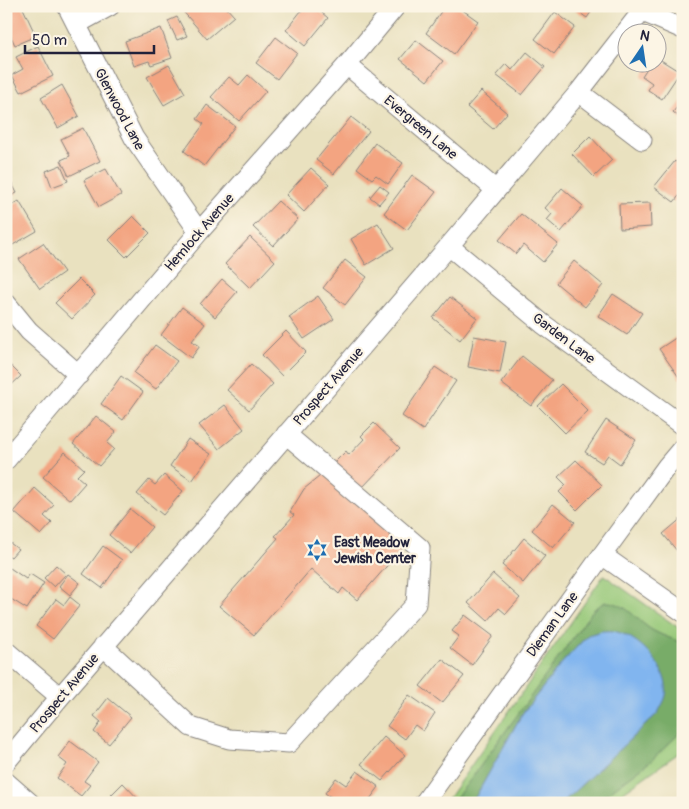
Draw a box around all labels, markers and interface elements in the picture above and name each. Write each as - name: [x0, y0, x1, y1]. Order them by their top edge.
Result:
- scale bar: [25, 22, 154, 54]
- north arrow: [616, 22, 666, 72]
- text: N: [638, 26, 651, 45]
- text: 50 m: [32, 31, 67, 50]
- street label: Glenwood Lane: [91, 65, 148, 153]
- street label: Evergreen Lane: [381, 92, 461, 163]
- street label: Hemlock Avenue: [161, 190, 238, 275]
- street label: Garden Lane: [529, 309, 598, 367]
- street label: Prospect Avenue: [290, 344, 367, 429]
- place label: East Meadow Jewish Center: [334, 534, 417, 567]
- synagogue icon: East Meadow Jewish Center: [304, 537, 330, 563]
- street label: Dieman Lane: [523, 588, 582, 660]
- street label: Prospect Avenue: [26, 650, 103, 736]

